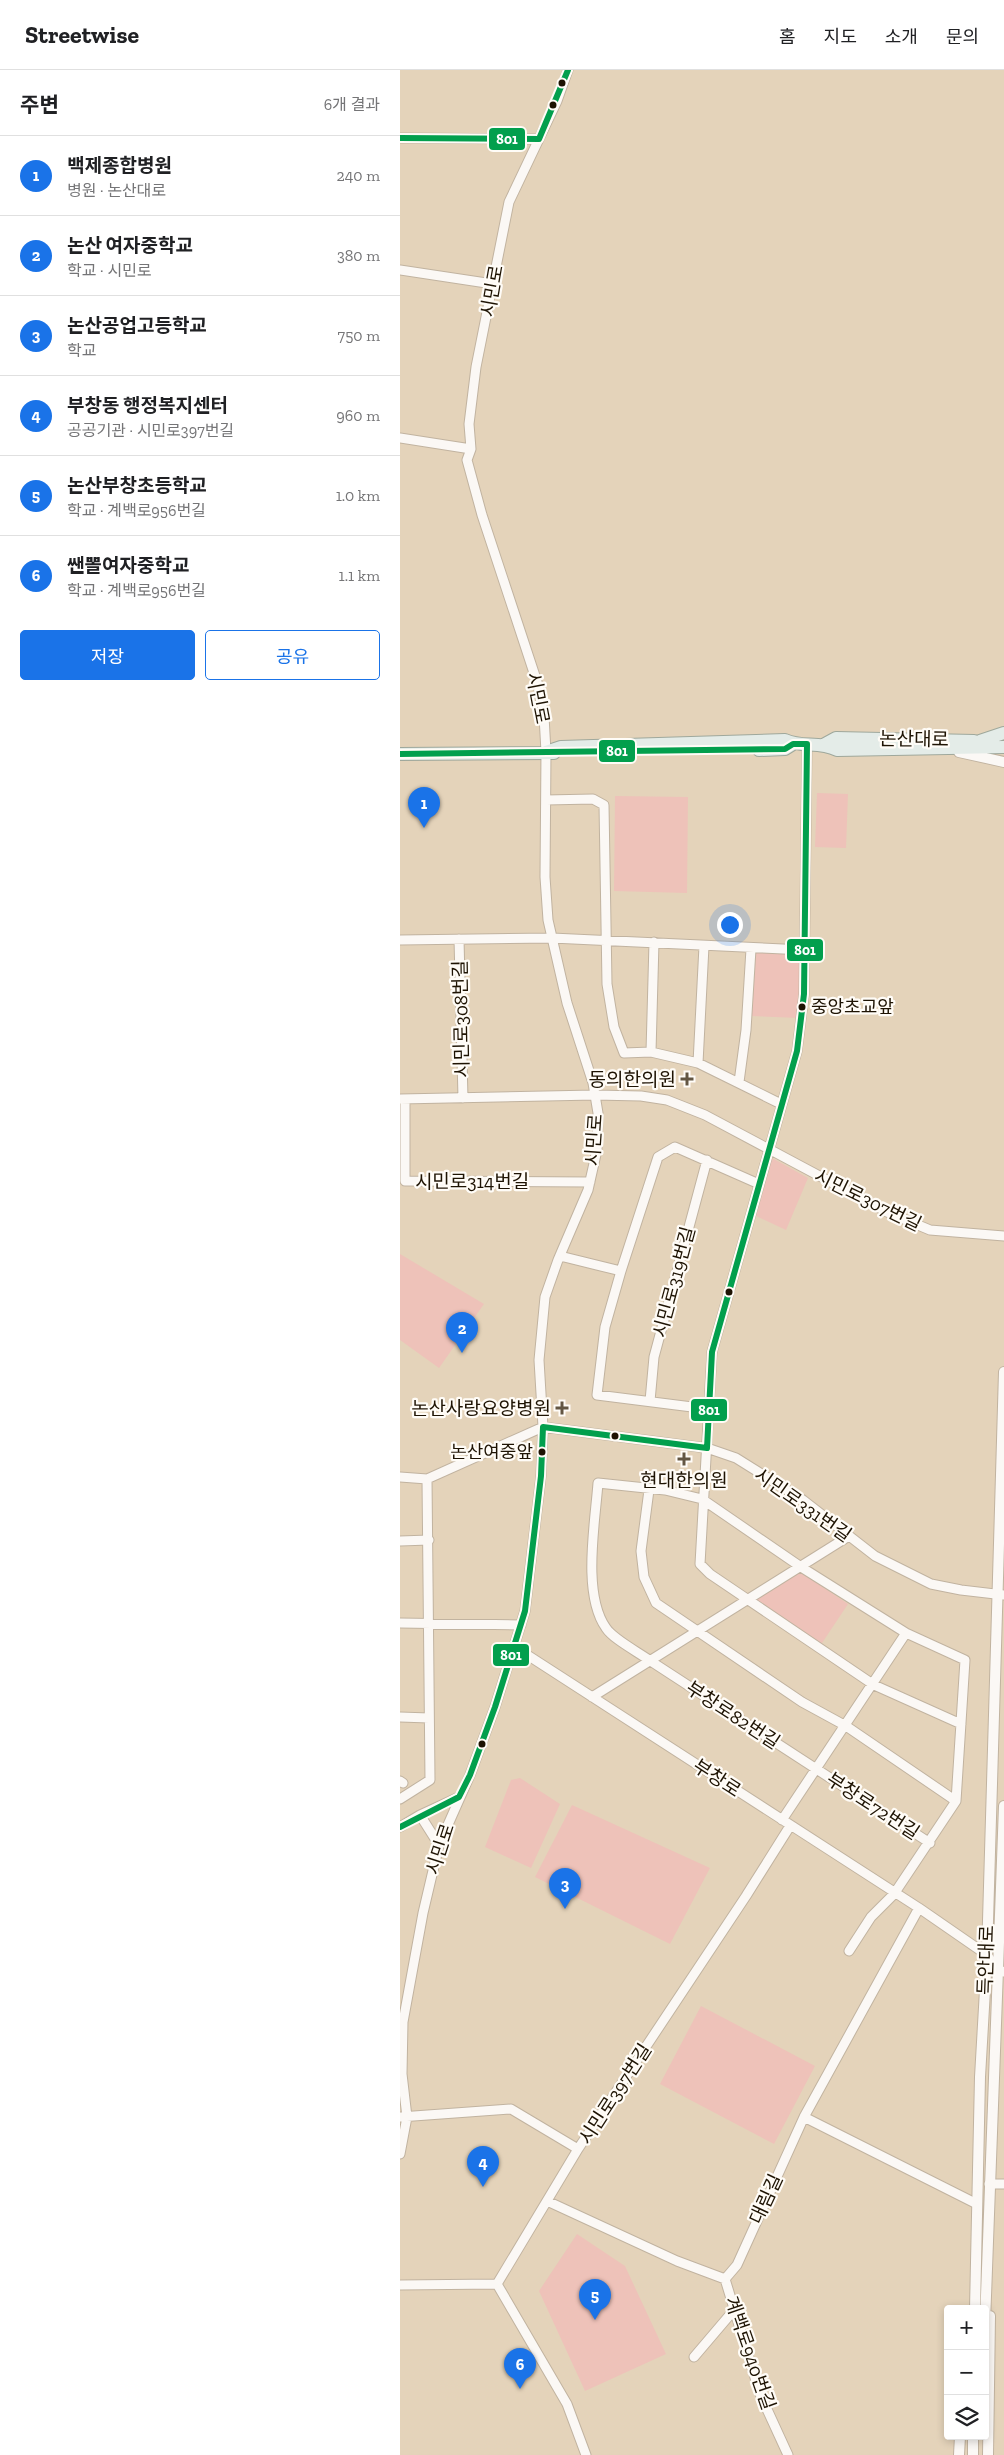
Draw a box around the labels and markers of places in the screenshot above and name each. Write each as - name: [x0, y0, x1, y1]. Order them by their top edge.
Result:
- unlabelled marker: [557, 78, 567, 88]
- unlabelled marker: [548, 100, 558, 110]
- pin: 1: [408, 787, 440, 828]
- place label: 중앙초교앞: [811, 996, 894, 1018]
- marker: 중앙초교앞: [797, 1002, 807, 1012]
- place label: 동의한의원: [589, 1068, 676, 1091]
- marker: 동의한의원: [680, 1072, 694, 1086]
- unlabelled marker: [724, 1287, 734, 1297]
- pin: 2: [446, 1312, 478, 1353]
- place label: 논산사랑요양병원: [411, 1397, 551, 1420]
- marker: 논산사랑요양병원: [555, 1401, 569, 1415]
- unlabelled marker: [610, 1431, 620, 1441]
- place label: 논산여중앞: [450, 1441, 533, 1463]
- marker: 논산여중앞: [537, 1447, 547, 1457]
- marker: 현대한의원: [677, 1452, 691, 1466]
- place label: 현대한의원: [640, 1469, 728, 1492]
- unlabelled marker: [477, 1739, 487, 1749]
- pin: 3: [549, 1868, 581, 1909]
- pin: 4: [467, 2146, 499, 2187]
- pin: 5: [579, 2279, 611, 2320]
- pin: 6: [504, 2348, 536, 2389]

